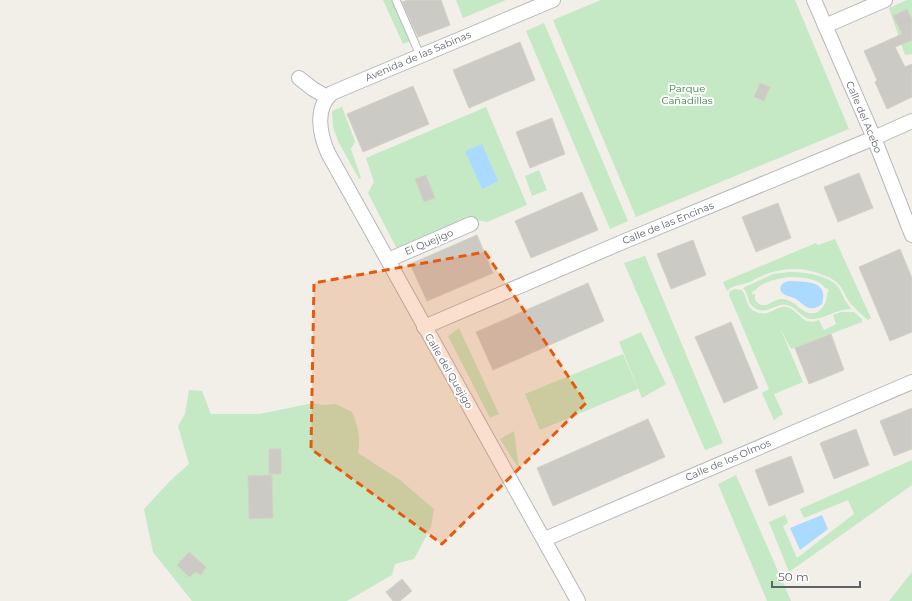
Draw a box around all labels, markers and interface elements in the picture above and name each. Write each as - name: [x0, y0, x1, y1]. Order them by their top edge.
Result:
- street label: Avenida de las Sabinas: [363, 28, 473, 84]
- street label: Calle del Acebo: [843, 79, 885, 155]
- park label: Parque Cañadillas: [661, 82, 713, 107]
- street label: Calle de las Encinas: [620, 199, 716, 247]
- street label: El Quejigo: [403, 226, 455, 258]
- street label: Calle del Quejigo: [422, 331, 476, 411]
- street label: Calle de los Olmos: [683, 436, 773, 484]
- scale bar: [772, 563, 860, 589]
- text: 50 m: [778, 569, 809, 584]

